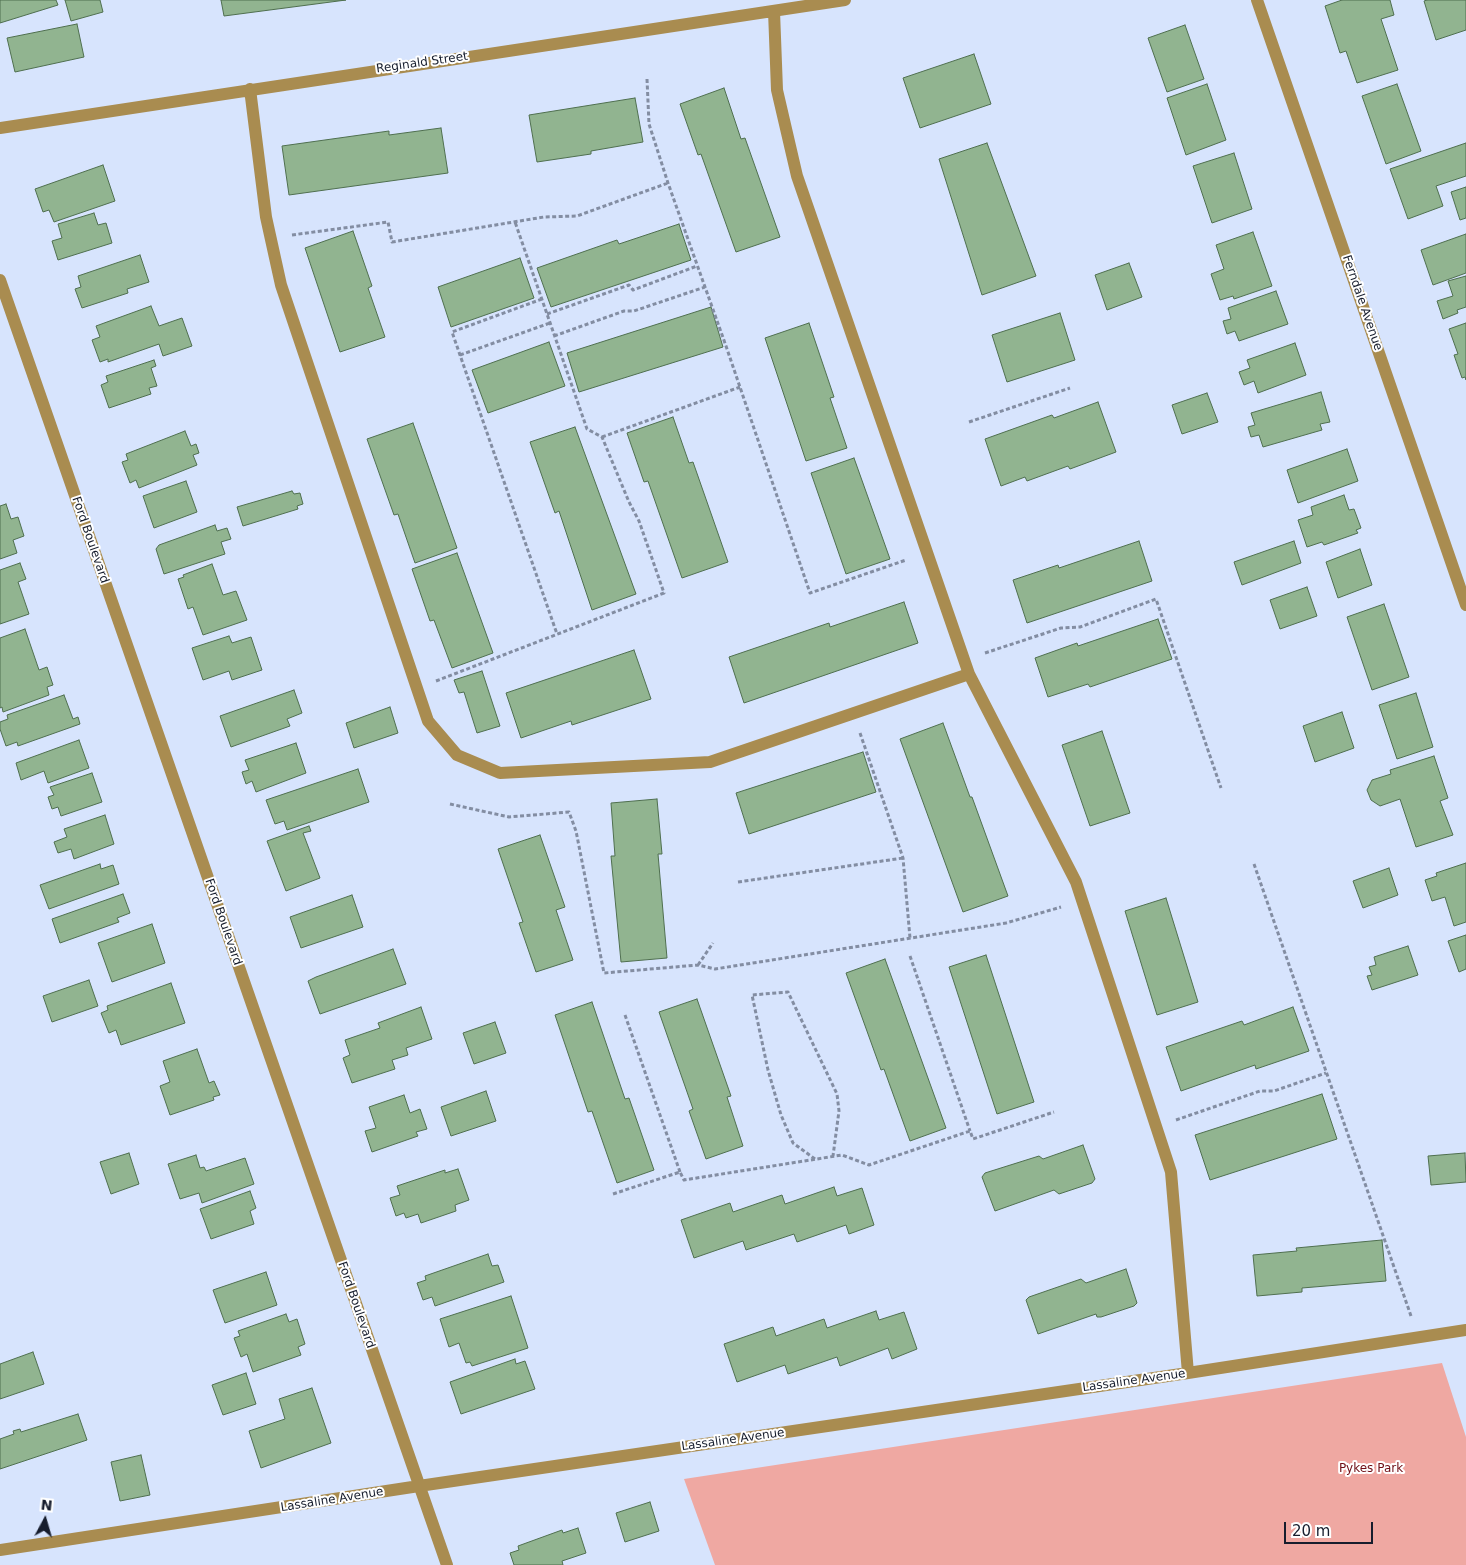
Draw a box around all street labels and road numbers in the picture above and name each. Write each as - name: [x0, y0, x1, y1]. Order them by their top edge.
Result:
- street label: Reginald Street: [375, 49, 469, 77]
- street label: Ferndale Avenue: [1339, 253, 1385, 353]
- street label: Ford Boulevard: [68, 495, 112, 585]
- street label: Ford Boulevard: [201, 877, 245, 967]
- street label: Ford Boulevard: [334, 1260, 378, 1350]
- street label: Lassaline Avenue: [1082, 1367, 1186, 1395]
- street label: Lassaline Avenue: [681, 1426, 785, 1454]
- street label: Lassaline Avenue: [280, 1485, 384, 1515]

